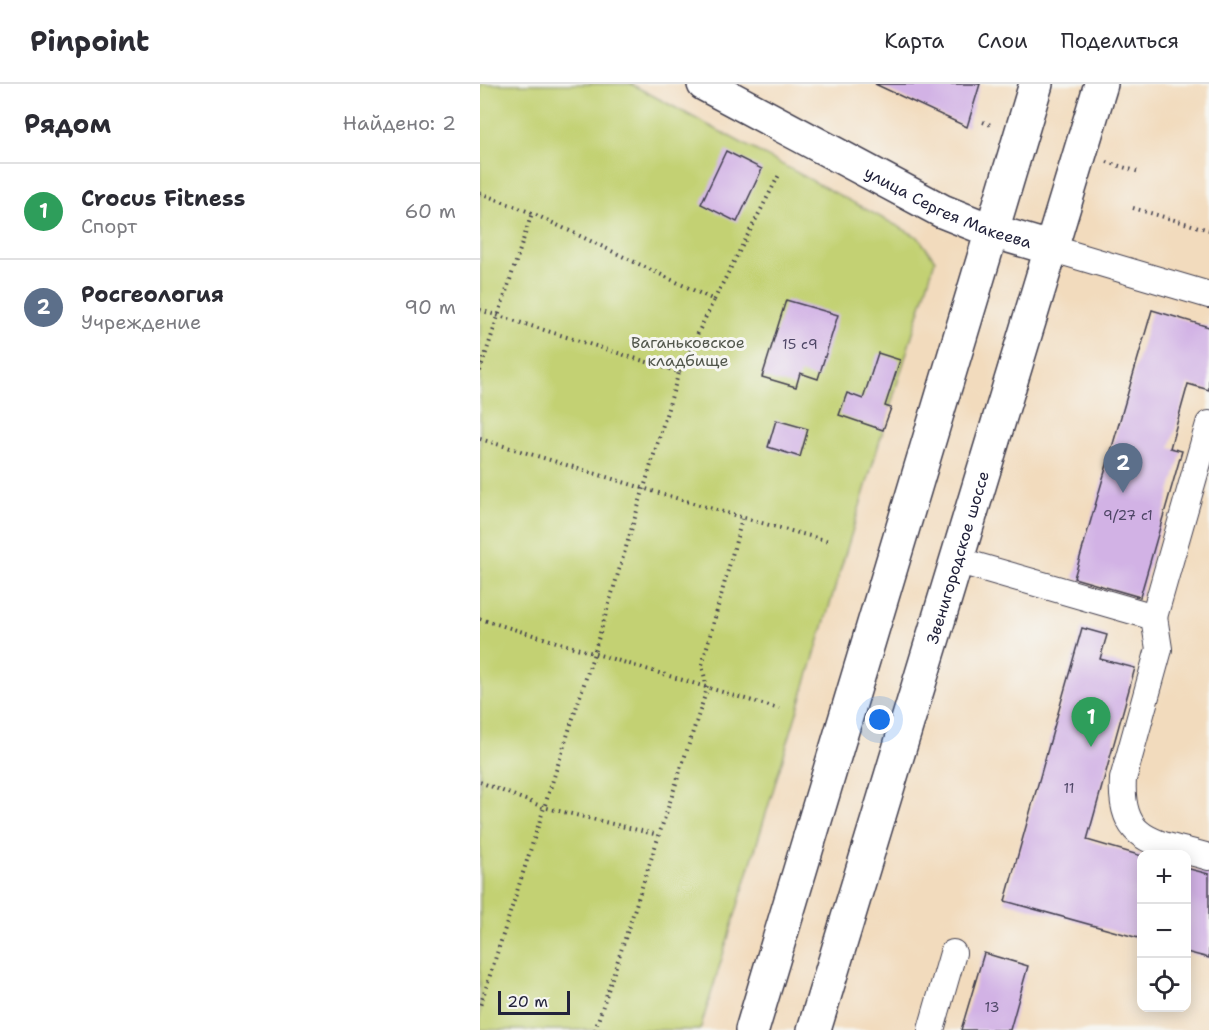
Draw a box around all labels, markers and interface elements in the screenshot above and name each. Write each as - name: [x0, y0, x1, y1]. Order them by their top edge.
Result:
- text: Pinpoint: [30, 22, 149, 60]
- text: Карта: [884, 27, 944, 55]
- text: Слои: [977, 27, 1028, 55]
- text: Поделиться: [1061, 27, 1179, 55]
- text: Рядом: [24, 106, 111, 141]
- text: Найдено: 2: [343, 110, 456, 136]
- street label: улица Сергея Макеева: [861, 161, 1034, 253]
- text: Crocus Fitness: [81, 184, 245, 213]
- text: 1: [39, 198, 48, 224]
- text: 60 m: [404, 198, 456, 224]
- text: Спорт: [81, 213, 137, 239]
- text: Росгеология: [81, 280, 224, 309]
- text: 2: [37, 294, 51, 320]
- text: 90 m: [404, 294, 456, 320]
- text: Учреждение: [81, 309, 201, 335]
- park label: Ваганьковское кладбище: [631, 332, 745, 371]
- house number: 15 с9: [782, 335, 818, 353]
- pin: 2: [1104, 444, 1142, 493]
- street label: Звенигородское шоссе: [921, 468, 994, 646]
- house number: 9/27 с1: [1103, 506, 1153, 524]
- pin: 1: [1072, 698, 1110, 747]
- your location: [865, 705, 894, 734]
- house number: 11: [1063, 779, 1075, 797]
- map controls: [1137, 850, 1191, 1012]
- button: +: [1137, 850, 1191, 904]
- button: −: [1137, 904, 1191, 958]
- button: locate: [1137, 958, 1191, 1012]
- scale bar: [498, 988, 570, 1016]
- text: 20 m: [507, 991, 548, 1012]
- house number: 13: [985, 998, 999, 1016]

